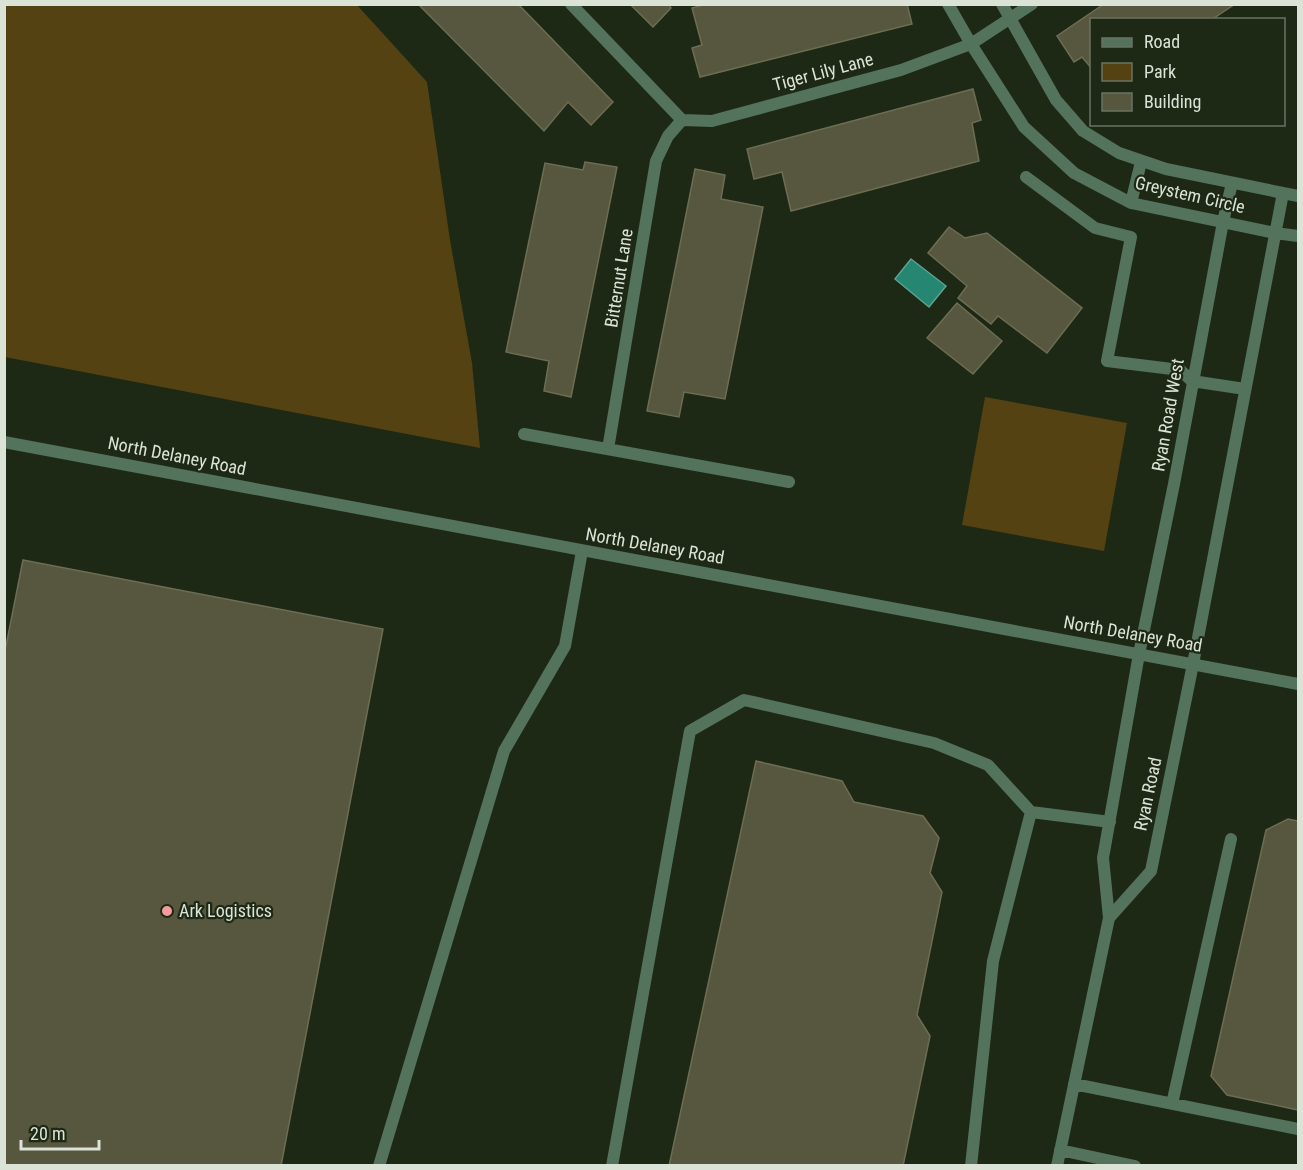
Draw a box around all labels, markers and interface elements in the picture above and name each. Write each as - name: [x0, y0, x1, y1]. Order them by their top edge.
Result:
- legend: [1090, 18, 1285, 126]
- text: Road: [1144, 31, 1180, 52]
- street label: Tiger Lily Lane: [770, 48, 875, 95]
- text: Park: [1144, 61, 1176, 82]
- text: Building: [1144, 91, 1201, 112]
- street label: Greystem Circle: [1133, 172, 1247, 217]
- street label: Bitternut Lane: [600, 227, 637, 329]
- street label: Ryan Road West: [1147, 357, 1188, 473]
- street label: North Delaney Road: [106, 432, 248, 479]
- street label: North Delaney Road: [584, 523, 726, 568]
- street label: North Delaney Road: [1062, 611, 1204, 656]
- street label: Ryan Road: [1129, 755, 1166, 833]
- place label: Ark Logistics: [179, 900, 272, 921]
- marker: Ark Logistics: [160, 904, 174, 918]
- scale bar: [21, 1113, 99, 1151]
- text: 20 m: [30, 1123, 65, 1144]

